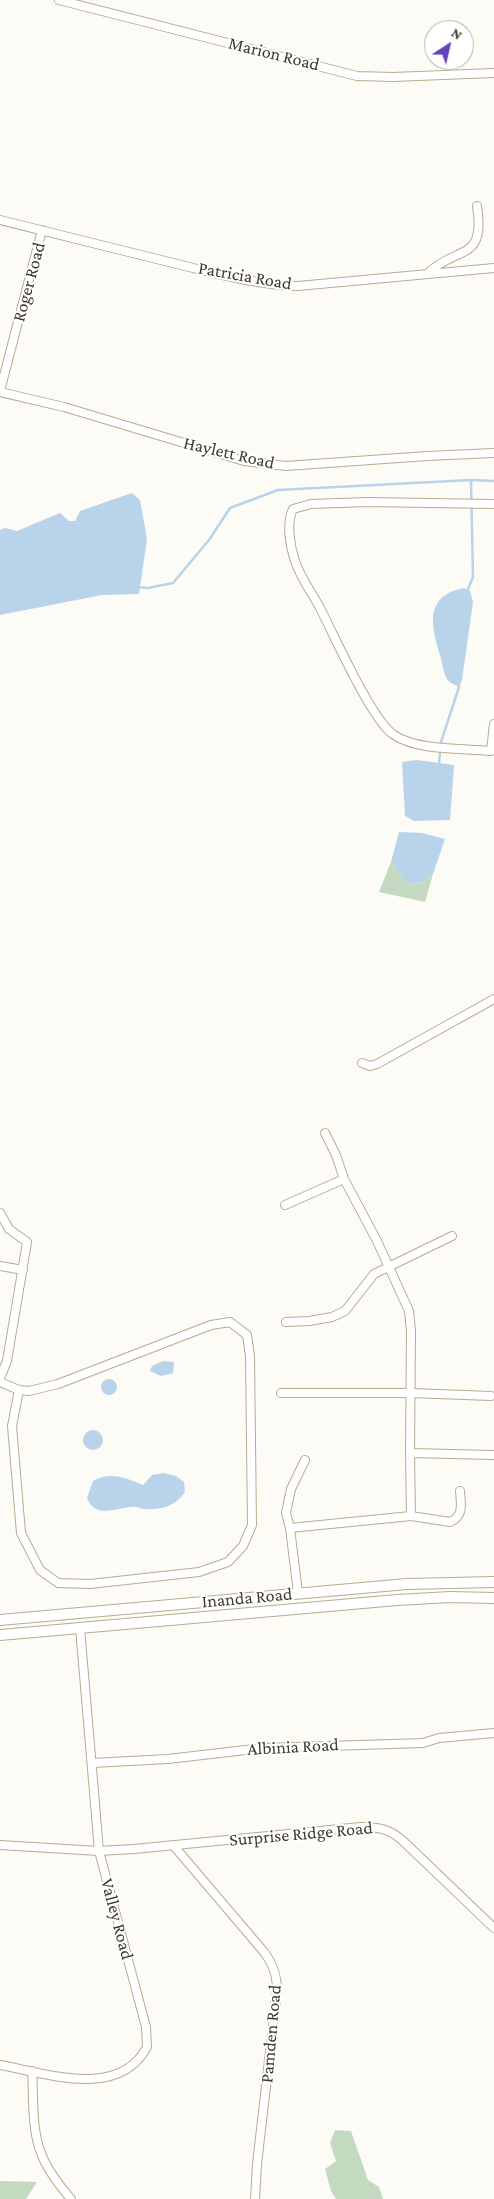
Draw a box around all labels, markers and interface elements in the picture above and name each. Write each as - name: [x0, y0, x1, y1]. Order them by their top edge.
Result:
- north arrow: [424, 20, 474, 70]
- text: N: [449, 24, 466, 43]
- street label: Marion Road: [226, 32, 322, 76]
- street label: Roger Road: [8, 240, 50, 324]
- street label: Patricia Road: [197, 257, 293, 295]
- street label: Haylett Road: [181, 432, 277, 474]
- street label: Inanda Road: [201, 1583, 293, 1613]
- street label: Albinia Road: [247, 1734, 339, 1760]
- street label: Surprise Ridge Road: [228, 1817, 374, 1851]
- street label: Valley Road: [96, 1876, 138, 1962]
- street label: Pamden Road: [256, 1984, 286, 2084]

